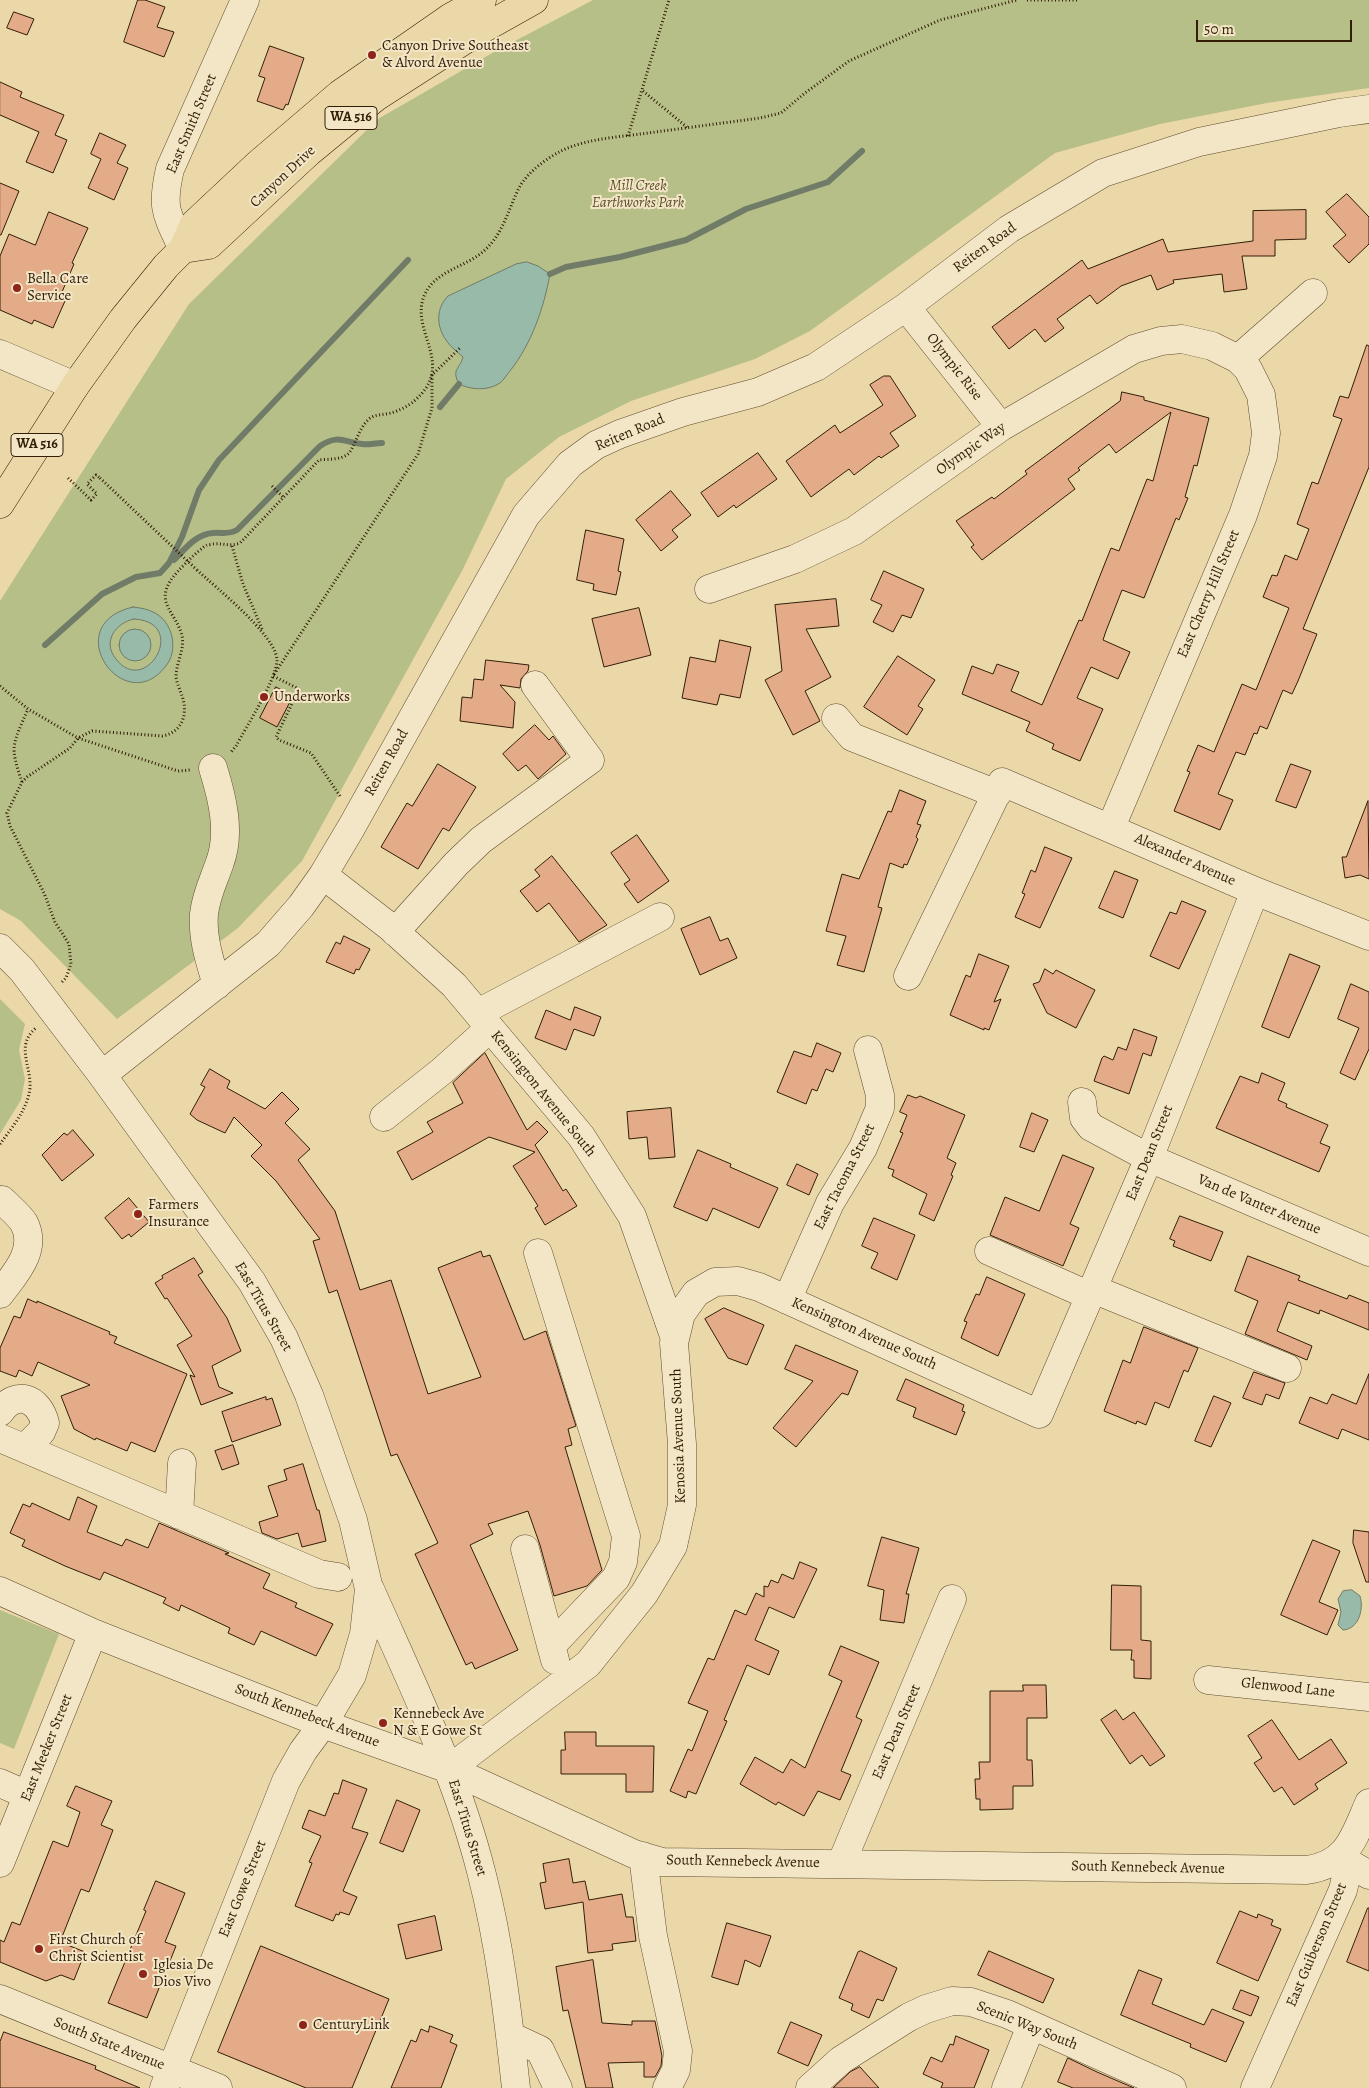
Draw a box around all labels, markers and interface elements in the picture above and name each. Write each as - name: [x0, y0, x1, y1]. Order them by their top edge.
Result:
- scale bar: [1199, 10, 1355, 42]
- text: 50 m: [1204, 19, 1234, 39]
- place label: Canyon Drive Southeast & Alvord Avenue: [382, 37, 529, 72]
- marker: Canyon Drive Southeast & Alvord Avenue: [366, 49, 378, 61]
- street label: East Smith Street: [163, 71, 221, 177]
- road number: WA 516: [325, 106, 377, 130]
- street label: Canyon Drive: [246, 142, 320, 212]
- park label: Mill Creek Earthworks Park: [592, 177, 684, 212]
- street label: Reiten Road: [950, 219, 1020, 277]
- place label: Bella Care Service: [27, 270, 88, 305]
- marker: Bella Care Service: [11, 282, 23, 294]
- street label: Olympic Rise: [922, 330, 986, 404]
- street label: Reiten Road: [593, 410, 667, 456]
- street label: Olympic Way: [933, 418, 1009, 480]
- road number: WA 516: [11, 434, 63, 456]
- street label: East Cherry Hill Street: [1174, 527, 1244, 661]
- place label: Underworks: [274, 688, 350, 706]
- marker: Underworks: [258, 691, 270, 703]
- street label: Reiten Road: [361, 726, 413, 800]
- street label: Alexander Avenue: [1132, 830, 1238, 890]
- street label: Kensington Avenue South: [486, 1027, 600, 1161]
- street label: East Dean Street: [1123, 1102, 1177, 1204]
- street label: East Tacoma Street: [810, 1121, 880, 1233]
- street label: Van de Vanter Avenue: [1195, 1171, 1323, 1239]
- place label: Farmers Insurance: [148, 1196, 209, 1231]
- marker: Farmers Insurance: [132, 1208, 144, 1220]
- street label: East Titus Street: [230, 1259, 296, 1355]
- street label: Kensington Avenue South: [788, 1294, 940, 1374]
- street label: Kenosia Avenue South: [668, 1368, 690, 1504]
- street label: Glenwood Lane: [1240, 1674, 1336, 1702]
- street label: South Kennebeck Avenue: [232, 1680, 382, 1752]
- street label: East Dean Street: [869, 1682, 925, 1782]
- street label: East Meeker Street: [17, 1691, 77, 1805]
- place label: Kennebeck Ave N & E Gowe St: [393, 1705, 485, 1740]
- marker: Kennebeck Ave N & E Gowe St: [377, 1717, 389, 1729]
- street label: East Titus Street: [444, 1777, 490, 1879]
- street label: East Gowe Street: [215, 1838, 271, 1940]
- street label: South Kennebeck Avenue: [666, 1852, 820, 1872]
- street label: South Kennebeck Avenue: [1071, 1858, 1225, 1878]
- street label: East Guiberson Street: [1283, 1880, 1351, 2010]
- place label: First Church of Christ Scientist: [49, 1931, 144, 1966]
- marker: First Church of Christ Scientist: [33, 1943, 45, 1955]
- place label: Iglesia De Dios Vivo: [153, 1956, 213, 1991]
- marker: Iglesia De Dios Vivo: [137, 1968, 149, 1980]
- street label: Scenic Way South: [974, 1997, 1080, 2055]
- street label: South State Avenue: [51, 2013, 167, 2075]
- place label: CenturyLink: [313, 2016, 390, 2034]
- marker: CenturyLink: [297, 2019, 309, 2031]

